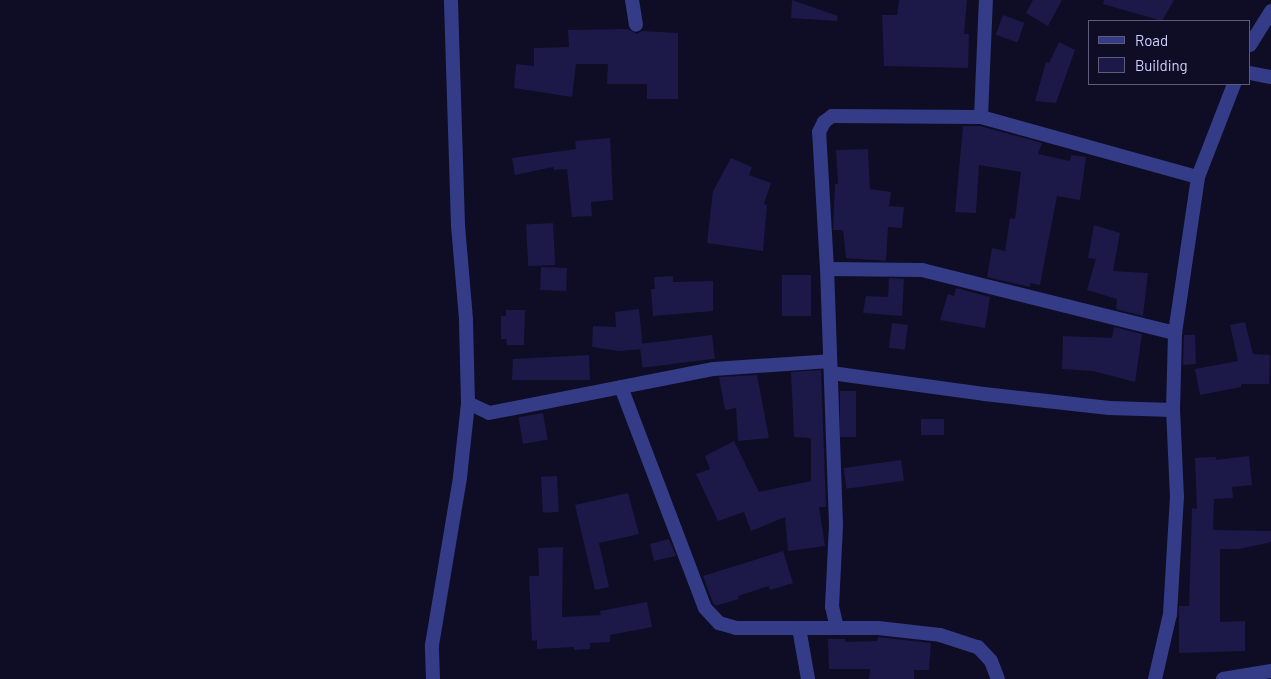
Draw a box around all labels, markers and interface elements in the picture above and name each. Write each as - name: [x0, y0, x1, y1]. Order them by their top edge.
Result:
- legend: [1088, 20, 1251, 85]
- text: Road: [1135, 31, 1168, 49]
- text: Building: [1135, 56, 1188, 74]

